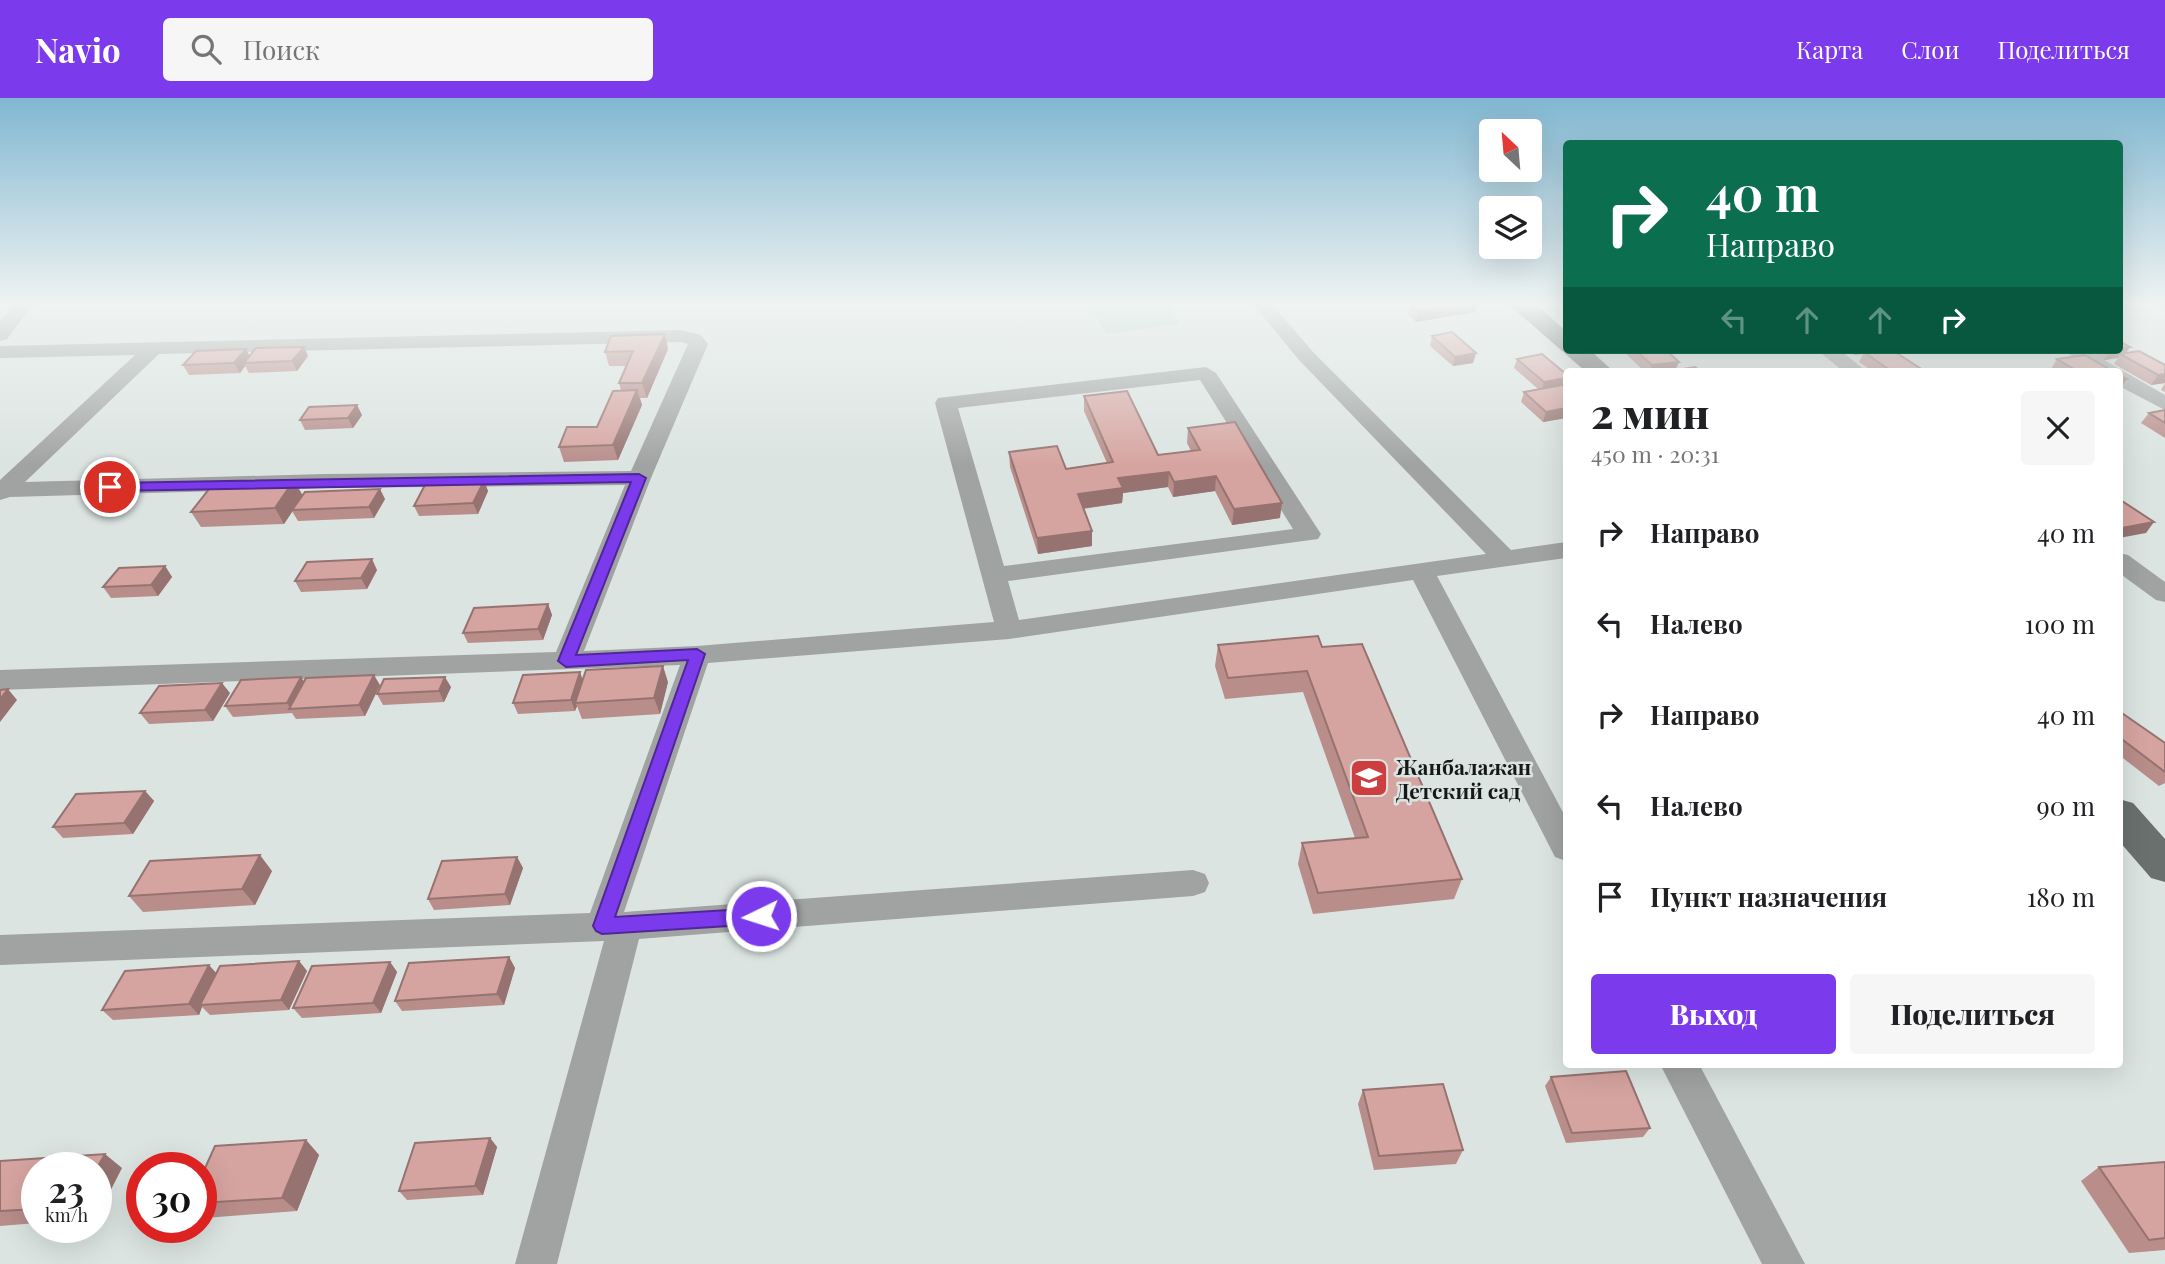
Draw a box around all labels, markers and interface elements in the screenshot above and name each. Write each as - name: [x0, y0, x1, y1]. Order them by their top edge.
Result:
- search box: [163, 18, 653, 81]
- text: Navio: [35, 27, 121, 71]
- icon: search: [187, 30, 225, 68]
- text: Поиск: [243, 32, 320, 67]
- text: Карта: [1796, 33, 1863, 65]
- text: Слои: [1901, 33, 1960, 65]
- text: Поделиться: [1998, 33, 2130, 65]
- north arrow: [1479, 119, 1542, 182]
- map controls: [1479, 119, 1542, 259]
- text: 40 m: [1706, 159, 1819, 224]
- icon: right: [1591, 168, 1682, 259]
- button: layers: [1479, 196, 1542, 259]
- text: Направо: [1706, 222, 1835, 265]
- icon: left: [1715, 301, 1753, 339]
- icon: ahead: [1788, 301, 1826, 339]
- icon: ahead: [1861, 301, 1899, 339]
- icon: right: [1934, 301, 1972, 339]
- text: 2 мин: [1591, 384, 1709, 440]
- button: close: [2021, 391, 2095, 465]
- text: 450 m · 20:31: [1591, 438, 1719, 469]
- pin: [80, 457, 140, 517]
- icon: arrive: [91, 468, 129, 506]
- icon: right: [1591, 514, 1629, 552]
- text: Направо: [1650, 515, 1759, 550]
- text: 40 m: [2037, 515, 2095, 550]
- icon: left: [1591, 605, 1629, 643]
- text: Налево: [1650, 606, 1743, 641]
- text: 100 m: [2025, 606, 2095, 641]
- icon: right: [1591, 696, 1629, 734]
- text: Направо: [1650, 697, 1759, 732]
- text: 40 m: [2037, 697, 2095, 732]
- place label: Жанбалажан Детский сад: [1395, 752, 1531, 804]
- school or university icon: Жанбалажан Детский сад: [1348, 757, 1390, 799]
- icon: left: [1591, 787, 1629, 825]
- text: Налево: [1650, 788, 1743, 823]
- text: 90 m: [2037, 788, 2095, 823]
- icon: arrive: [1591, 878, 1629, 916]
- position arrow: [724, 879, 798, 953]
- text: Пункт назначения: [1650, 879, 1887, 914]
- text: 180 m: [2027, 879, 2095, 914]
- button: Выход: [1591, 974, 1836, 1054]
- button: Поделиться: [1850, 974, 2095, 1054]
- speed limit sign: 30: [126, 1152, 217, 1243]
- text: 23: [49, 1165, 84, 1212]
- text: km/h: [45, 1203, 88, 1227]

